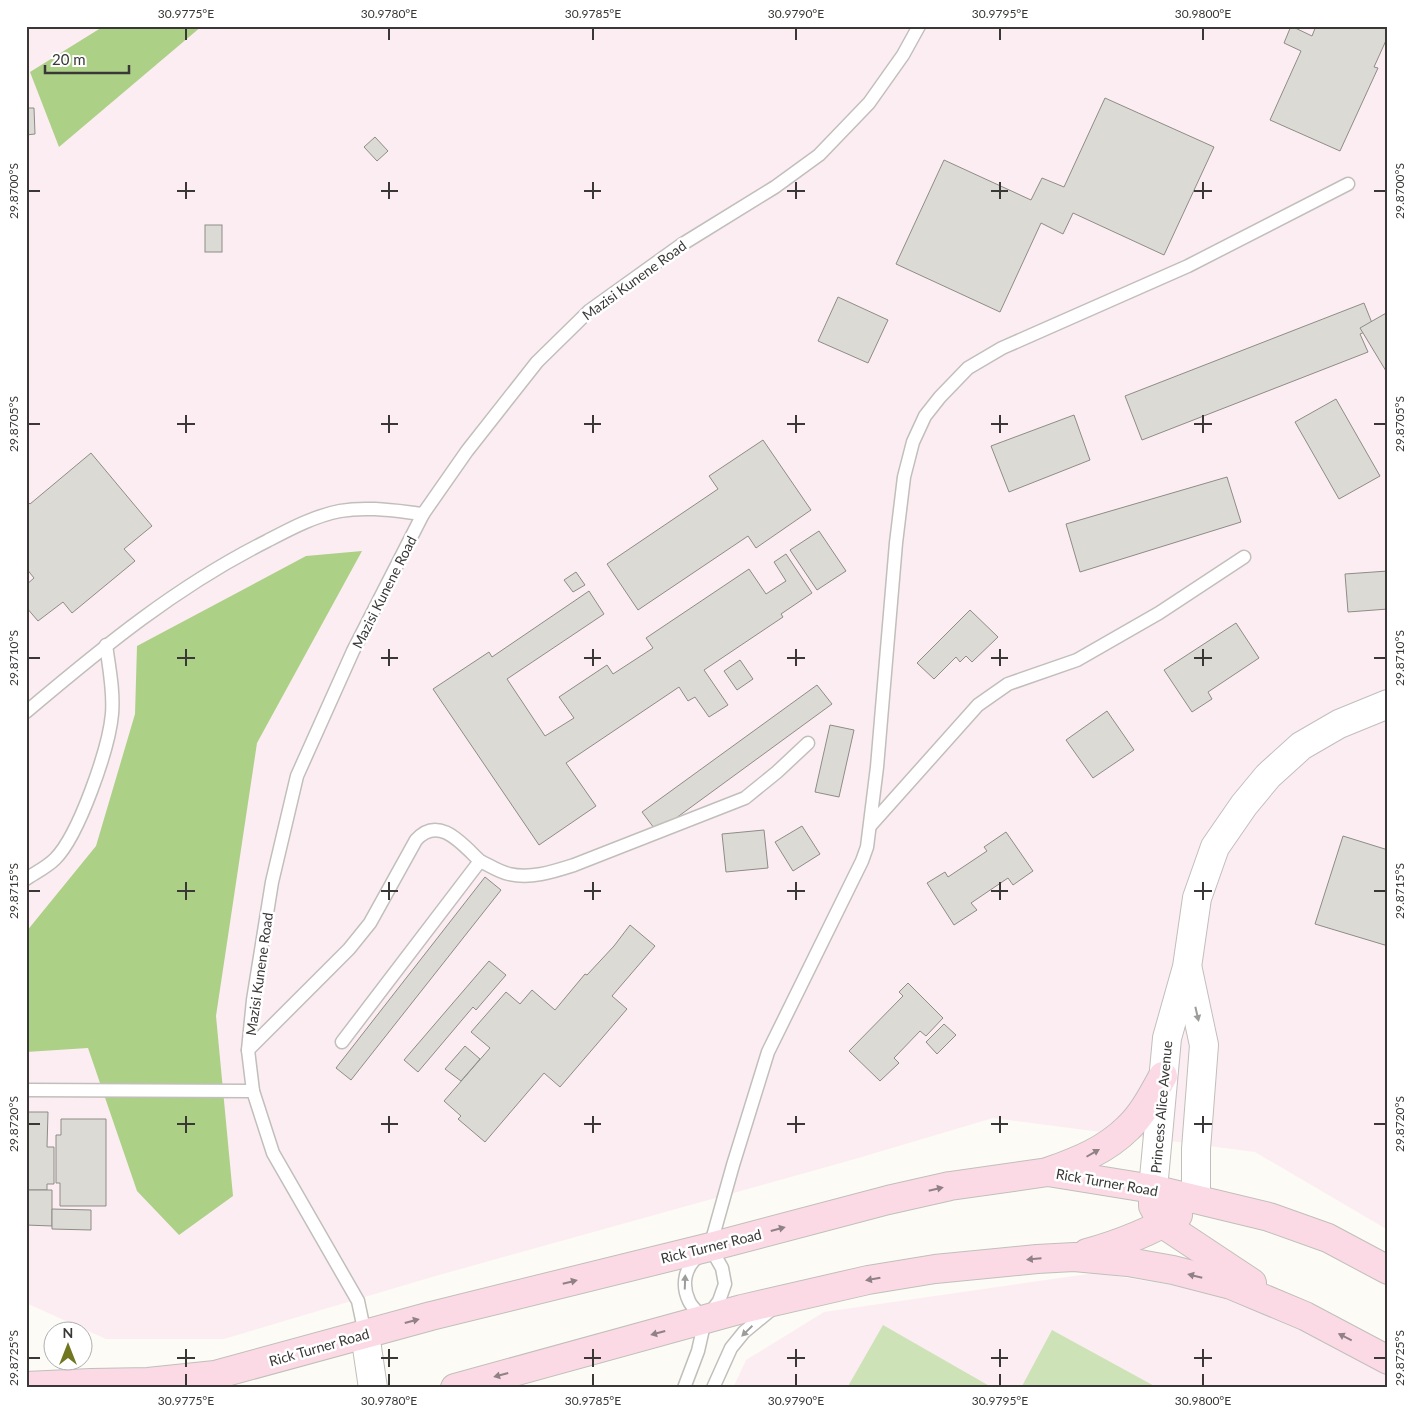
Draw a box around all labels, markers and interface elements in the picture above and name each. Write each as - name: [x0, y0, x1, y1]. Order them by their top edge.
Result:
- text: 30.9775°E: [158, 6, 214, 21]
- text: 30.9780°E: [361, 6, 417, 21]
- text: 30.9785°E: [565, 6, 621, 21]
- text: 30.9790°E: [768, 6, 824, 21]
- text: 30.9795°E: [972, 6, 1028, 21]
- text: 30.9800°E: [1175, 6, 1231, 21]
- scale bar: [45, 42, 129, 74]
- text: 20 m: [52, 50, 86, 68]
- text: 29.8700°S: [6, 163, 21, 219]
- text: 29.8700°S: [1392, 163, 1407, 219]
- street label: Mazisi Kunene Road: [579, 237, 689, 323]
- text: 29.8705°S: [6, 396, 21, 452]
- text: 29.8705°S: [1392, 396, 1407, 452]
- street label: Mazisi Kunene Road: [348, 533, 420, 651]
- text: 29.8710°S: [6, 630, 21, 686]
- text: 29.8710°S: [1392, 630, 1407, 686]
- text: 29.8715°S: [6, 863, 21, 919]
- text: 29.8715°S: [1392, 863, 1407, 919]
- street label: Mazisi Kunene Road: [242, 911, 276, 1037]
- one-way arrow: [1193, 1007, 1201, 1022]
- street label: Princess Alice Avenue: [1147, 1040, 1175, 1174]
- text: 29.8720°S: [6, 1096, 21, 1152]
- text: 29.8720°S: [1392, 1096, 1407, 1152]
- one-way arrow: [1086, 1149, 1100, 1157]
- street label: Rick Turner Road: [1055, 1165, 1159, 1199]
- one-way arrow: [928, 1185, 943, 1193]
- street label: Rick Turner Road: [659, 1225, 763, 1267]
- one-way arrow: [771, 1225, 786, 1233]
- one-way arrow: [1026, 1256, 1042, 1264]
- one-way arrow: [1187, 1272, 1202, 1280]
- one-way arrow: [682, 1273, 690, 1289]
- one-way arrow: [864, 1276, 880, 1284]
- one-way arrow: [562, 1278, 577, 1286]
- one-way arrow: [404, 1317, 420, 1325]
- north arrow: [42, 1322, 92, 1372]
- text: N: [63, 1324, 73, 1341]
- street label: Rick Turner Road: [267, 1325, 371, 1369]
- one-way arrow: [741, 1325, 753, 1337]
- one-way arrow: [650, 1329, 665, 1337]
- text: 29.8725°S: [6, 1330, 21, 1386]
- text: 29.8725°S: [1392, 1330, 1407, 1386]
- one-way arrow: [1337, 1333, 1352, 1341]
- one-way arrow: [494, 1371, 509, 1379]
- text: 30.9775°E: [158, 1393, 214, 1408]
- text: 30.9780°E: [361, 1393, 417, 1408]
- text: 30.9785°E: [565, 1393, 621, 1408]
- text: 30.9790°E: [768, 1393, 824, 1408]
- text: 30.9795°E: [972, 1393, 1028, 1408]
- text: 30.9800°E: [1175, 1393, 1231, 1408]

